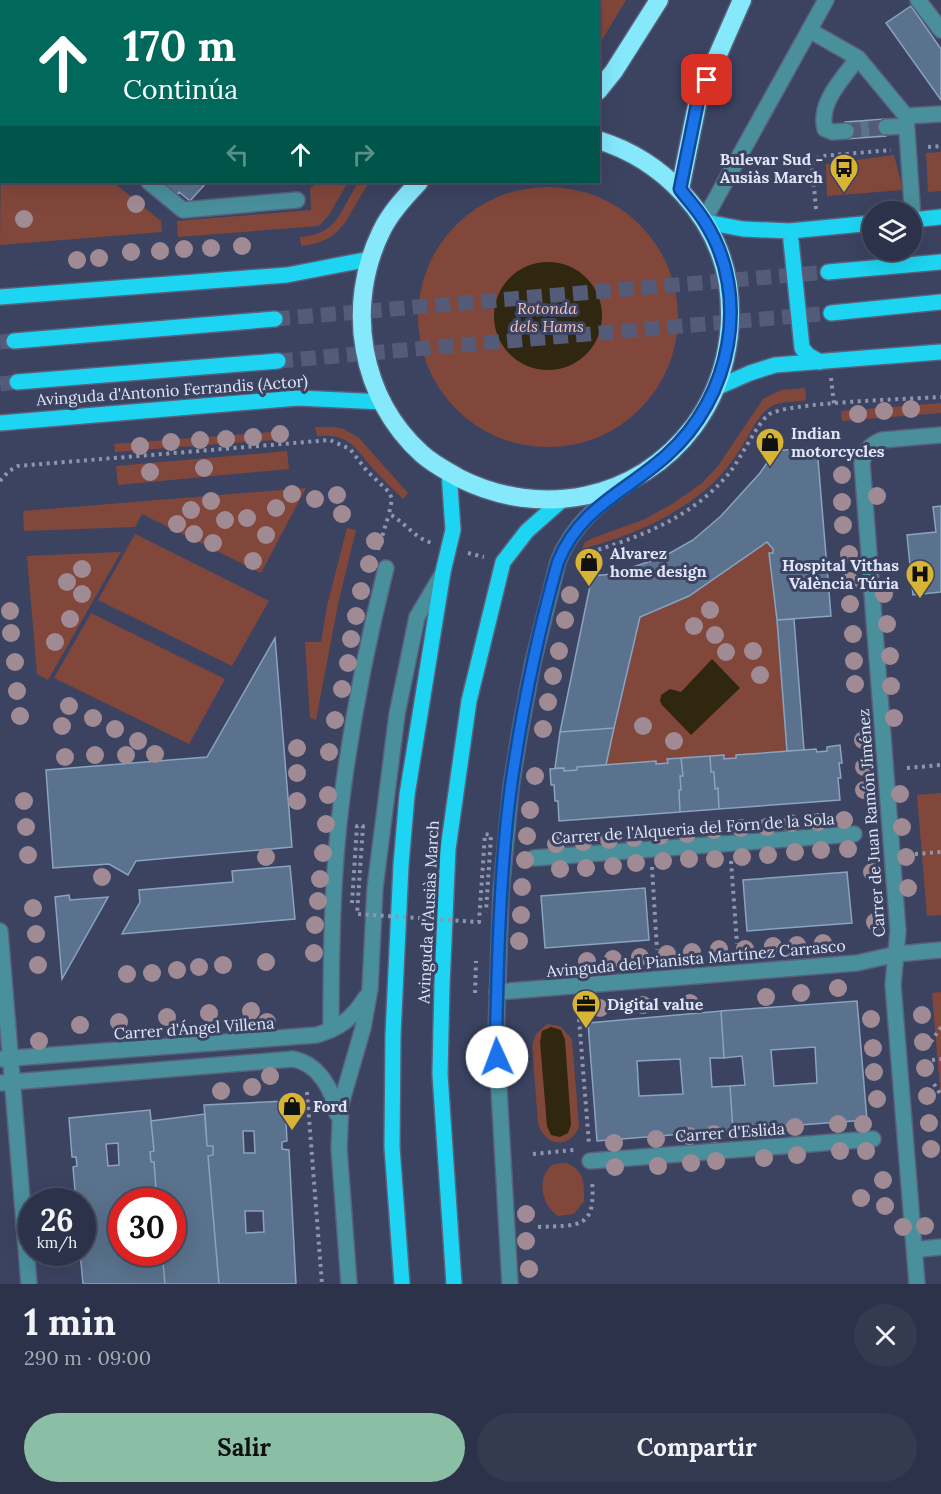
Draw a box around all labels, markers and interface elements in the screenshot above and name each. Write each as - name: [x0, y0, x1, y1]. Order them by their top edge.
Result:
- text: 170 m: [123, 19, 236, 73]
- icon: ahead: [24, 24, 102, 102]
- pin: [681, 54, 732, 105]
- icon: arrive: [690, 63, 723, 96]
- text: Continúa: [123, 72, 238, 106]
- icon: left: [221, 138, 254, 171]
- icon: ahead: [284, 138, 317, 171]
- icon: right: [347, 138, 380, 171]
- place label: Bulevar Sud - Ausiàs March: [720, 149, 823, 187]
- bus stop icon: Bulevar Sud - Ausiàs March: [828, 152, 860, 194]
- map controls: [862, 201, 922, 261]
- button: layers: [862, 201, 922, 261]
- park label: Rotonda dels Hams: [510, 298, 584, 336]
- street label: Avinguda d'Antonio Ferrandis (Actor): [35, 371, 309, 411]
- place label: Indian motorcycles: [791, 423, 885, 461]
- shop icon: Indian motorcycles: [754, 426, 786, 468]
- place label: Alvarez home design: [610, 543, 707, 581]
- shop icon: Alvarez home design: [573, 546, 605, 588]
- place label: Hospital Vithas València Túria: [782, 555, 900, 593]
- hospital icon: Hospital Vithas València Túria: [904, 558, 936, 600]
- street label: Carrer de Juan Ramón Jiménez: [853, 708, 889, 938]
- street label: Carrer de l'Alqueria del Forn de la Sola: [551, 808, 835, 848]
- street label: Avinguda d'Ausiàs March: [413, 819, 443, 1005]
- street label: Avinguda del Pianista Martínez Carrasco: [545, 935, 846, 981]
- office icon: Digital value: [570, 988, 602, 1030]
- place label: Digital value: [607, 994, 704, 1014]
- street label: Carrer d'Ángel Villena: [113, 1012, 275, 1044]
- position arrow: [465, 1025, 529, 1089]
- shop icon: Ford: [276, 1090, 308, 1132]
- place label: Ford: [313, 1096, 348, 1116]
- street label: Carrer d'Eslida: [674, 1118, 786, 1146]
- speed limit sign: 30: [108, 1188, 186, 1266]
- text: 26: [40, 1201, 74, 1239]
- text: km/h: [37, 1233, 77, 1252]
- text: 1 min: [24, 1299, 116, 1345]
- button: close: [854, 1304, 917, 1367]
- text: 290 m · 09:00: [24, 1345, 151, 1370]
- button: Salir: [24, 1413, 465, 1482]
- button: Compartir: [477, 1413, 917, 1482]

